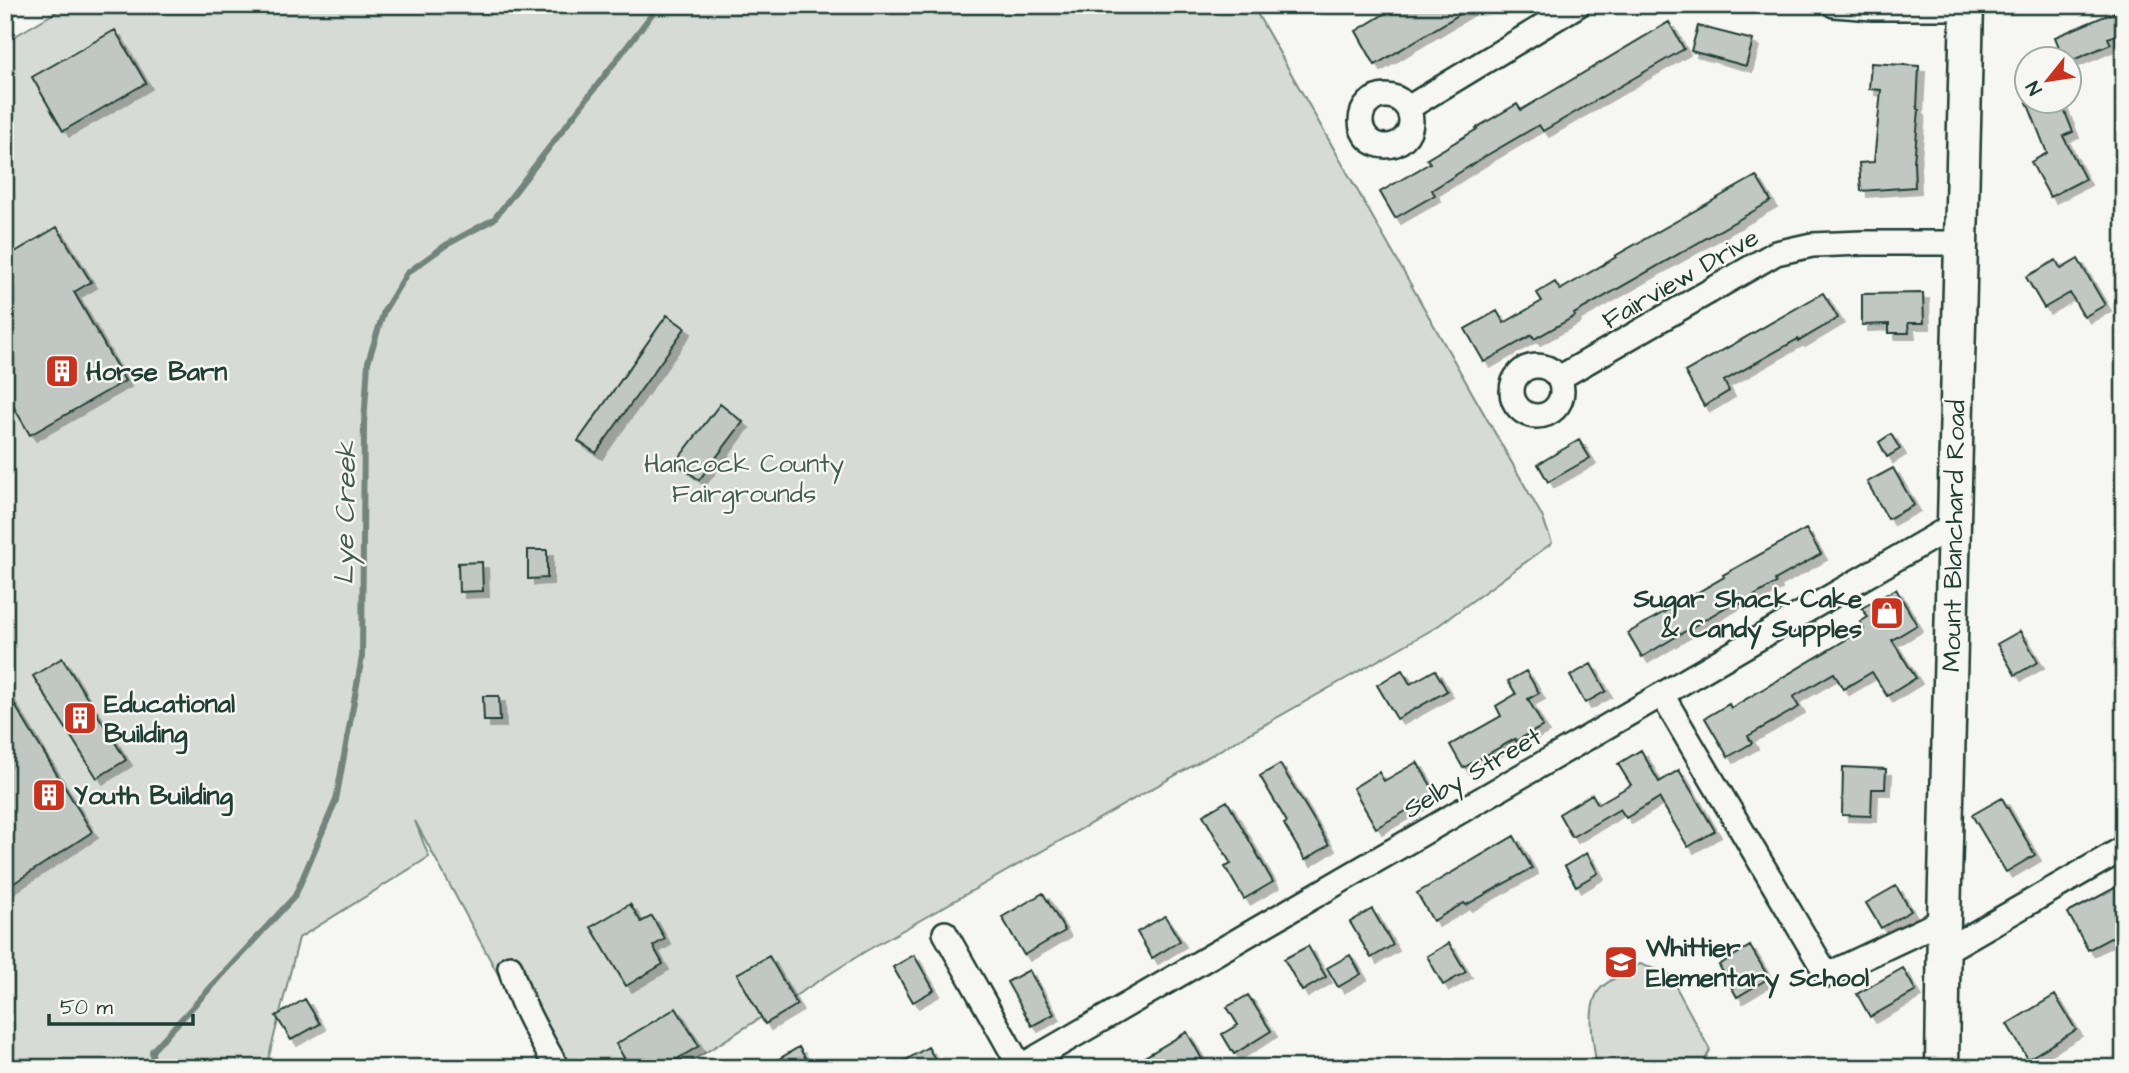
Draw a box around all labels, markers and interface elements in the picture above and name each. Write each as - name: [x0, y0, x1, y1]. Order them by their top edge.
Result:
- north arrow: [2014, 46, 2084, 116]
- text: N: [2020, 76, 2049, 100]
- street label: Fairview Drive: [1596, 219, 1765, 338]
- building icon: Horse Barn: [43, 352, 81, 390]
- place label: Horse Barn: [86, 354, 227, 390]
- street label: Mount Blanchard Road: [1934, 400, 1974, 673]
- water label: Lye Creek: [325, 440, 367, 585]
- park label: Hancock County Fairgrounds: [644, 446, 844, 514]
- place label: Sugar Shack Cake & Candy Supples: [1632, 581, 1862, 650]
- shop icon: Sugar Shack Cake & Candy Supples: [1868, 594, 1906, 632]
- place label: Educational Building: [104, 686, 235, 755]
- building icon: Educational Building: [61, 699, 99, 737]
- street label: Selby Street: [1397, 718, 1550, 829]
- building icon: Youth Building: [30, 776, 68, 814]
- place label: Youth Building: [74, 778, 233, 817]
- place label: Whittier Elementary School: [1645, 930, 1869, 999]
- school or university icon: Whittier Elementary School: [1602, 943, 1640, 981]
- scale bar: [49, 982, 192, 1026]
- text: 50 m: [60, 993, 114, 1022]

